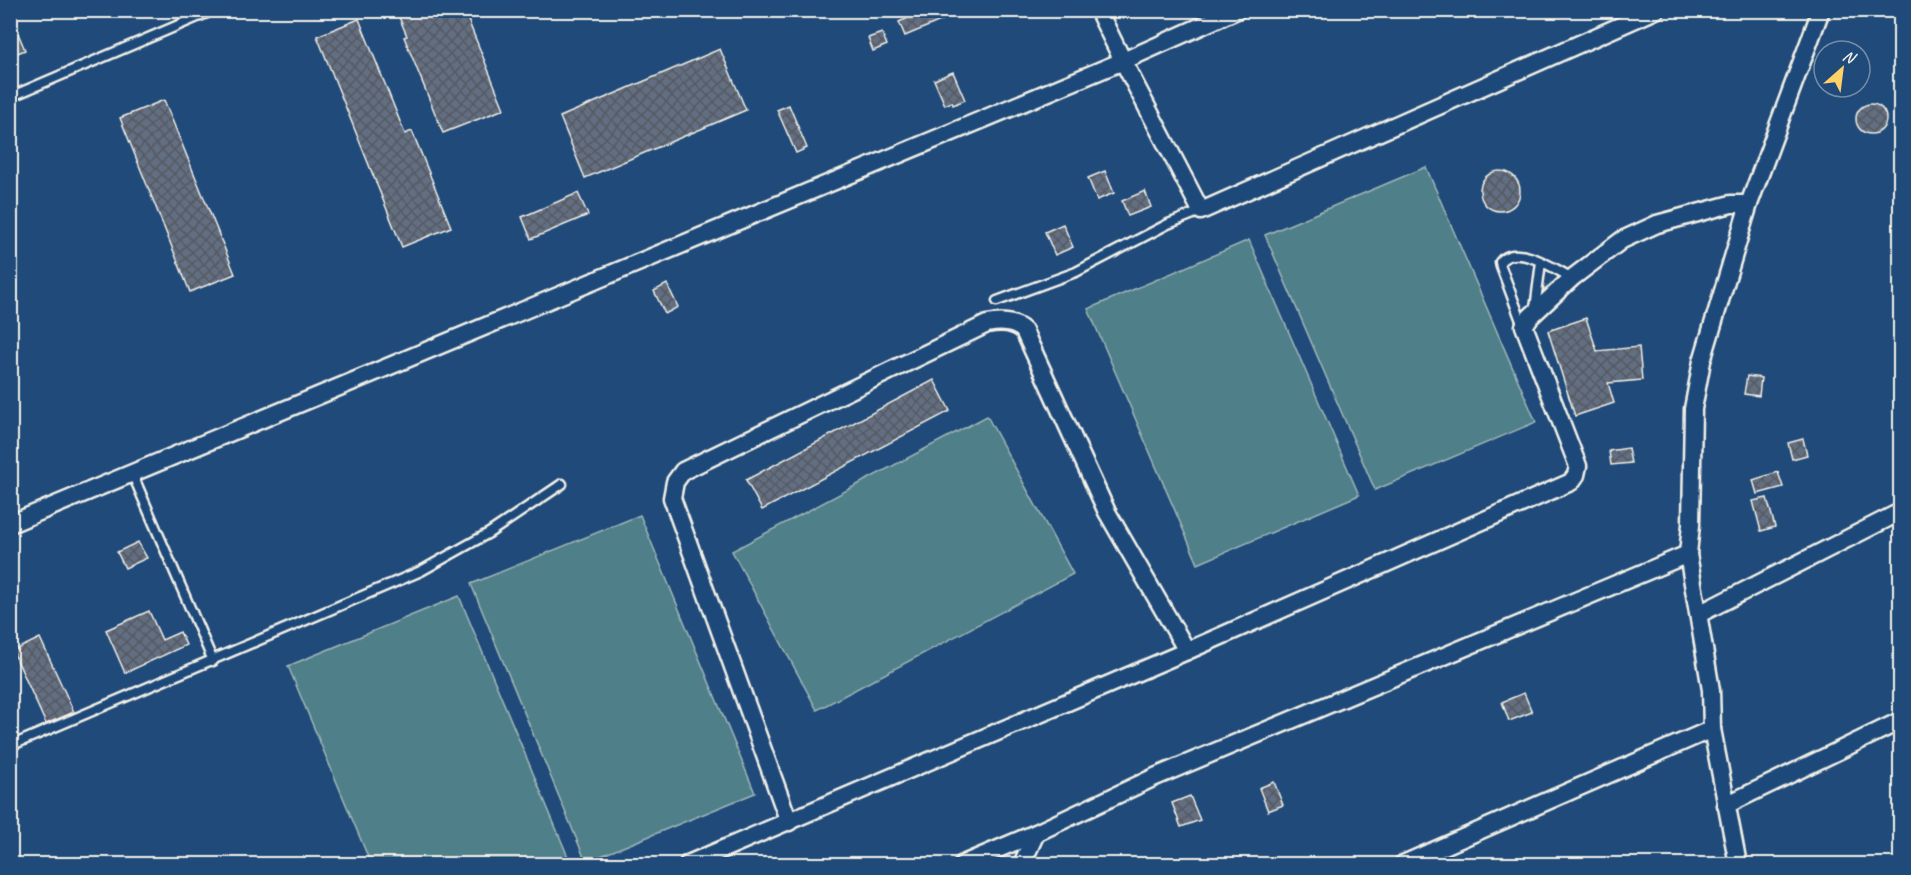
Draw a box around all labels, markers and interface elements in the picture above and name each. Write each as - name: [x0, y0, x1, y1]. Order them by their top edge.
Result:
- north arrow: [1812, 39, 1872, 99]
- text: N: [1840, 45, 1860, 69]

